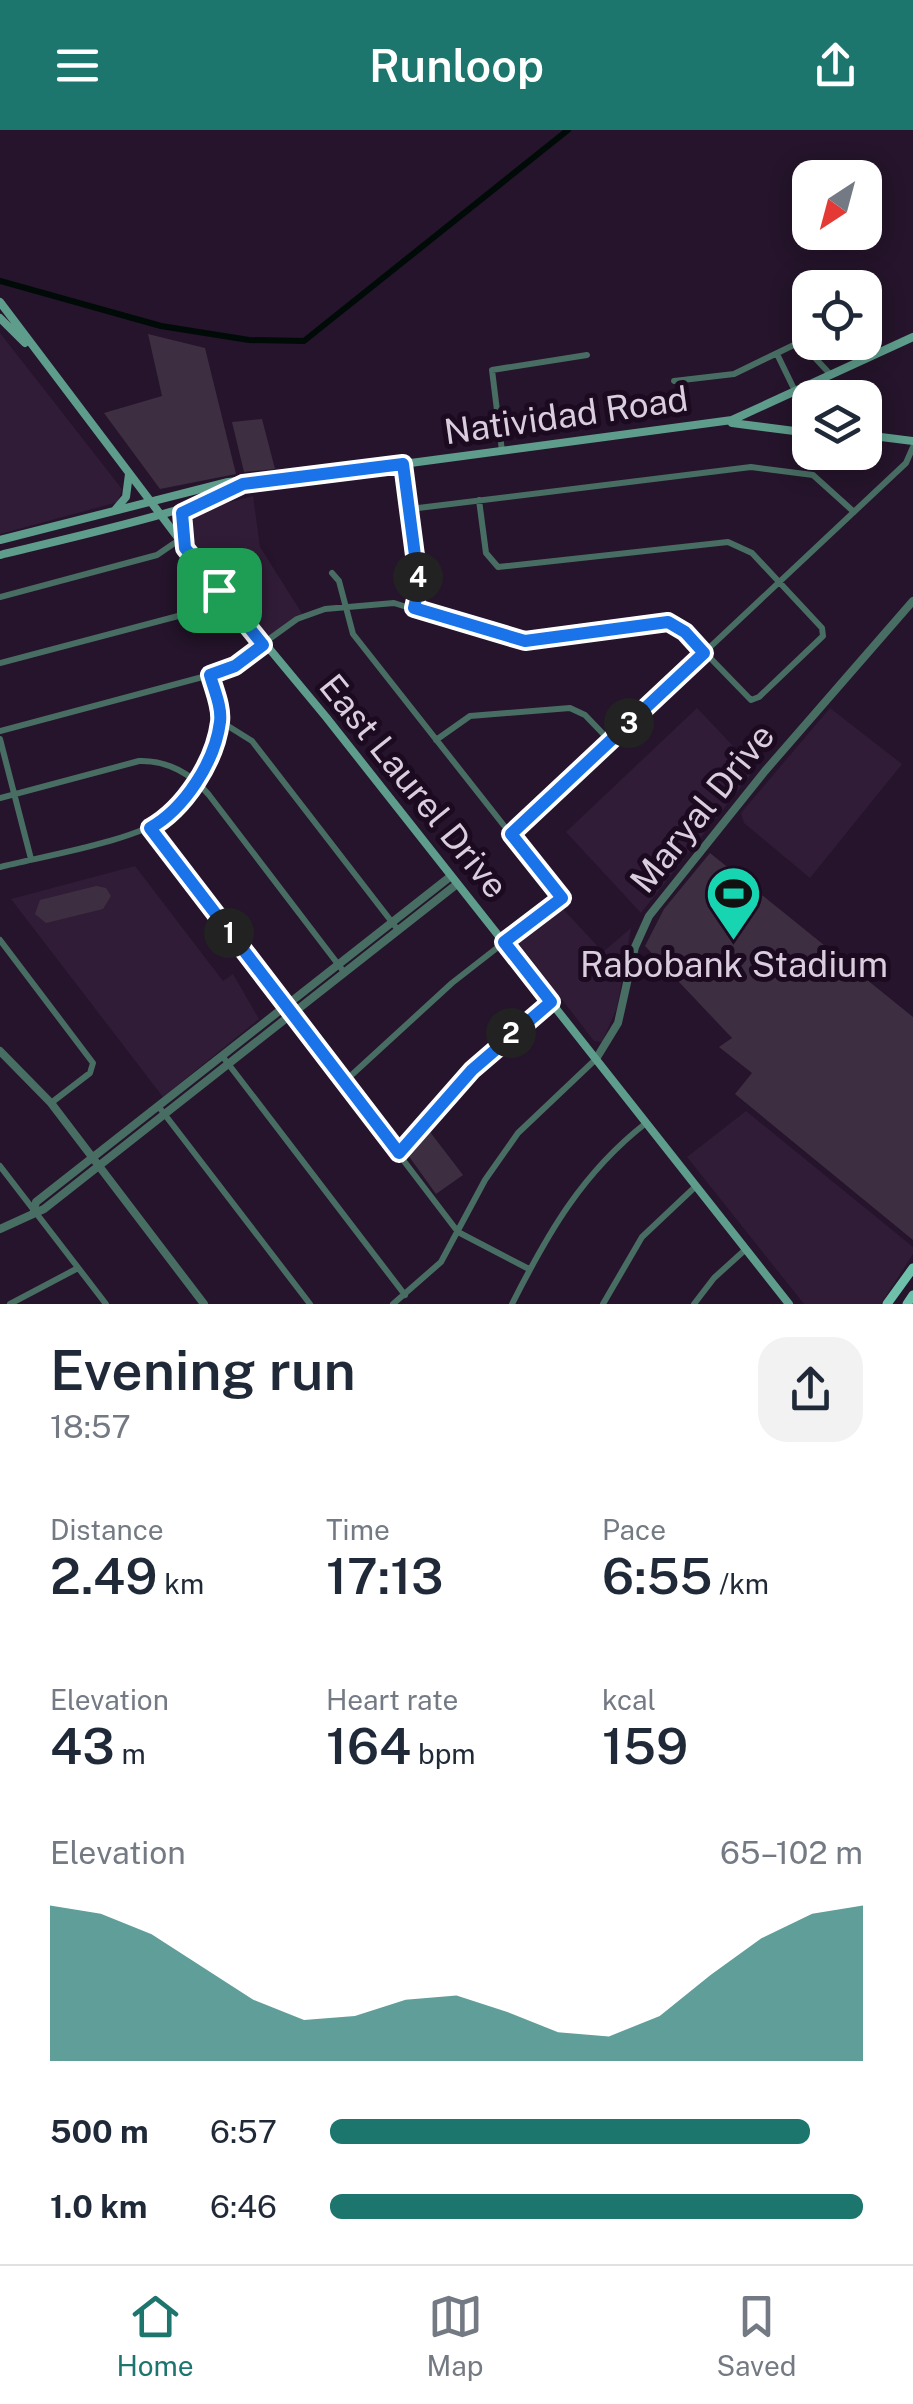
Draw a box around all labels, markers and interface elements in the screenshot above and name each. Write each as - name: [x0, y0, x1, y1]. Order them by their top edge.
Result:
- icon: menu: [50, 38, 105, 93]
- icon: share: [808, 38, 863, 93]
- text: Runloop: [369, 39, 544, 92]
- north arrow: [792, 160, 882, 250]
- map controls: [792, 160, 882, 470]
- button: locate: [792, 270, 882, 360]
- street label: Natividad Road: [441, 378, 691, 452]
- button: layers: [792, 380, 882, 470]
- pin: [177, 548, 262, 633]
- pin: 4: [393, 552, 443, 602]
- text: 4: [409, 560, 427, 593]
- icon: arrive: [192, 563, 247, 618]
- street label: East Laurel Drive: [311, 666, 517, 906]
- pin: 3: [604, 698, 654, 748]
- text: 3: [620, 706, 638, 739]
- street label: Maryal Drive: [622, 715, 782, 901]
- sports icon: Rabobank Stadium: [704, 863, 764, 942]
- pin: 1: [204, 908, 254, 958]
- text: 1: [223, 916, 235, 949]
- place label: Rabobank Stadium: [580, 944, 888, 985]
- pin: 2: [486, 1008, 536, 1058]
- text: 2: [502, 1016, 520, 1049]
- button: share: [758, 1337, 863, 1442]
- text: Evening run: [50, 1338, 356, 1402]
- text: 18:57: [50, 1408, 131, 1445]
- text: Distance: [50, 1513, 164, 1546]
- text: Time: [326, 1513, 390, 1546]
- text: Pace: [602, 1513, 666, 1546]
- text: 2.49: [50, 1546, 157, 1605]
- text: 17:13: [326, 1546, 444, 1605]
- text: 6:55: [602, 1546, 713, 1605]
- text: km: [157, 1567, 204, 1600]
- text: /km: [713, 1567, 769, 1600]
- text: Elevation: [50, 1683, 169, 1716]
- text: Heart rate: [326, 1683, 458, 1716]
- text: kcal: [602, 1683, 656, 1716]
- text: 43: [50, 1716, 115, 1775]
- text: 164: [326, 1716, 411, 1775]
- text: 159: [602, 1716, 688, 1775]
- text: m: [115, 1737, 146, 1770]
- text: bpm: [411, 1737, 476, 1770]
- text: Elevation: [50, 1834, 186, 1871]
- text: 65–102 m: [720, 1834, 863, 1871]
- text: 500 m: [50, 2113, 149, 2150]
- text: 6:57: [210, 2113, 277, 2150]
- text: 1.0 km: [50, 2188, 147, 2225]
- text: 6:46: [210, 2188, 277, 2225]
- tab: Home: [116, 2289, 194, 2382]
- tab: Map: [427, 2289, 483, 2382]
- tab: Saved: [716, 2289, 797, 2382]

